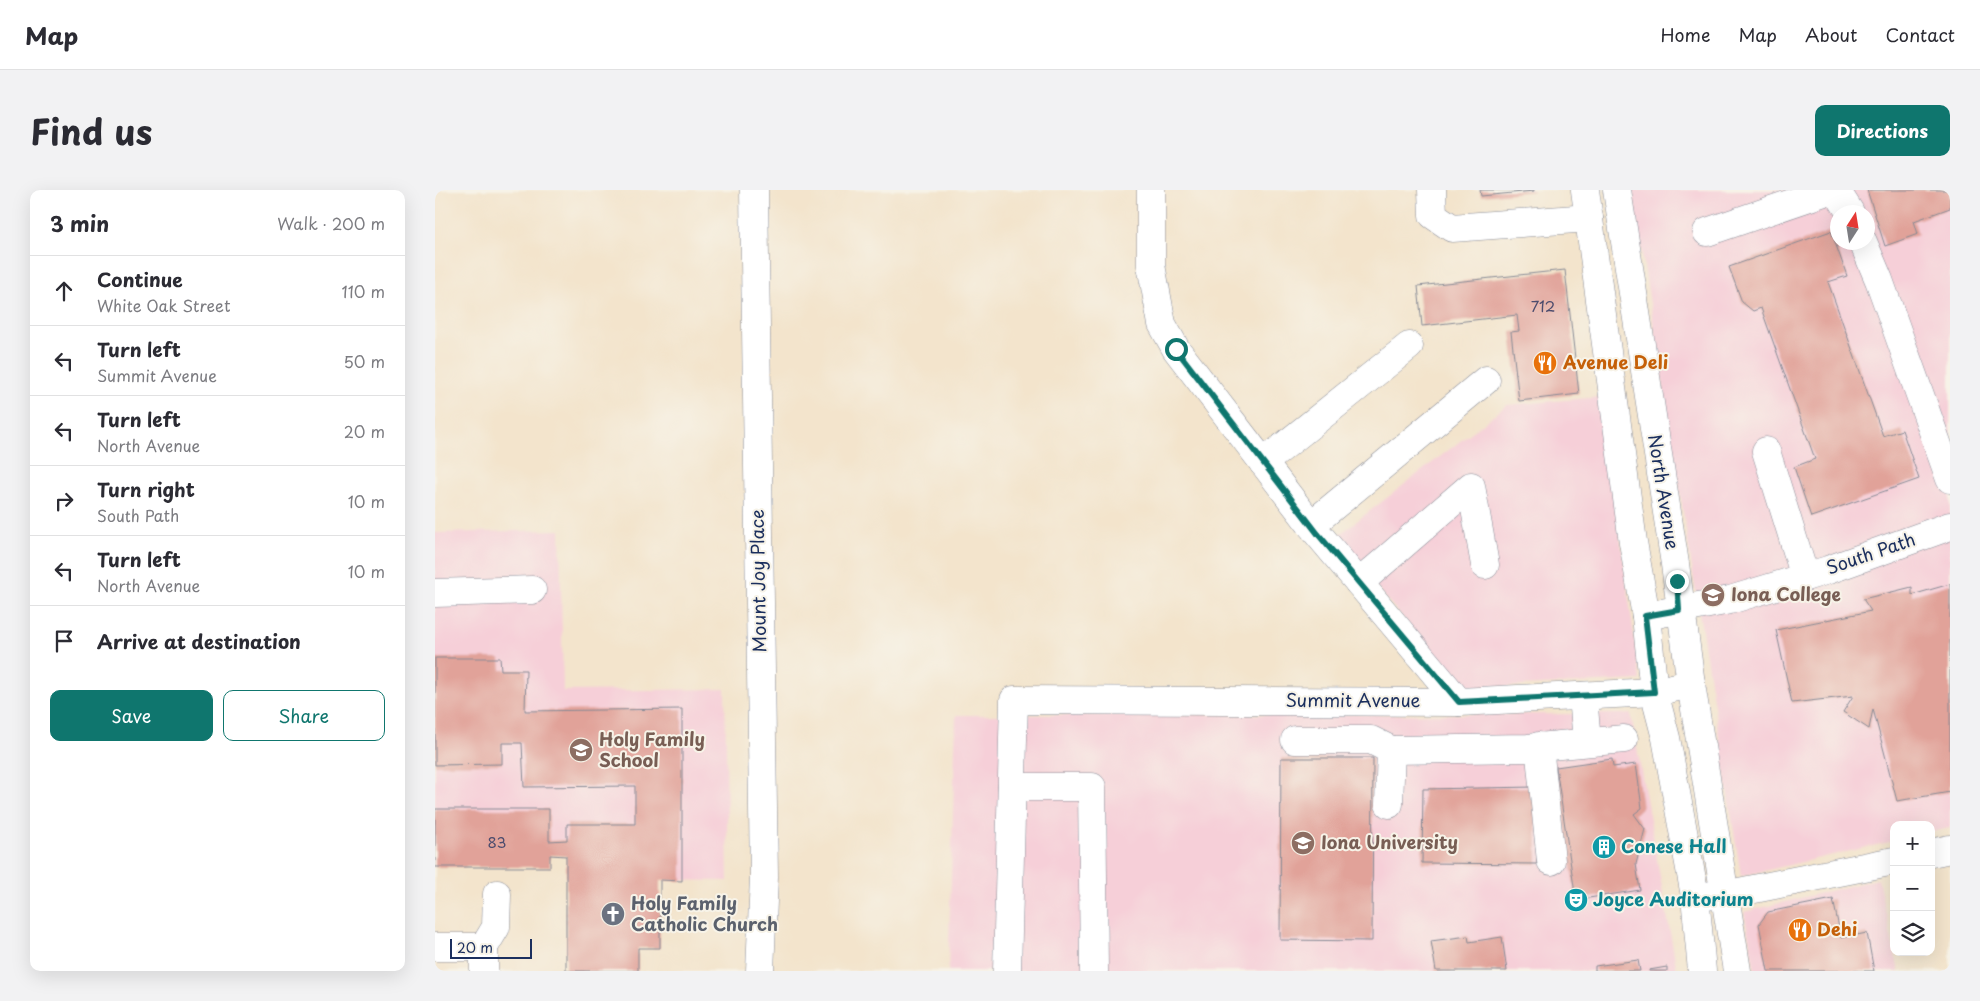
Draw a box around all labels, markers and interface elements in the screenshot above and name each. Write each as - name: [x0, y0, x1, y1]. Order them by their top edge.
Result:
- text: Map: [25, 17, 78, 53]
- text: Home: [1660, 21, 1710, 48]
- text: Map: [1738, 21, 1777, 48]
- text: About: [1805, 21, 1857, 48]
- text: Contact: [1885, 21, 1955, 48]
- text: Find us: [30, 104, 152, 157]
- button: Directions: [1815, 105, 1950, 156]
- north arrow: [1830, 205, 1875, 250]
- text: 3 min: [50, 207, 109, 239]
- text: Walk · 200 m: [277, 211, 385, 235]
- text: Continue: [97, 265, 183, 293]
- icon: ahead: [50, 277, 78, 305]
- text: 110 m: [342, 279, 385, 303]
- text: White Oak Street: [97, 293, 230, 317]
- house number: 712: [1531, 294, 1555, 317]
- text: Turn left: [97, 335, 181, 363]
- route start: [1165, 338, 1188, 361]
- icon: left: [50, 347, 78, 375]
- place label: Avenue Deli: [1562, 348, 1668, 375]
- text: 50 m: [344, 349, 385, 373]
- restaurant icon: Avenue Deli: [1532, 350, 1558, 376]
- text: Summit Avenue: [97, 363, 217, 387]
- text: Turn left: [97, 405, 181, 433]
- icon: left: [50, 417, 78, 445]
- text: 20 m: [344, 419, 385, 443]
- street label: North Avenue: [1642, 432, 1687, 551]
- text: North Avenue: [97, 433, 200, 457]
- text: Turn right: [97, 475, 195, 503]
- icon: right: [50, 487, 78, 515]
- text: 10 m: [348, 489, 385, 513]
- text: South Path: [97, 503, 179, 527]
- street label: Mount Joy Place: [743, 509, 772, 653]
- street label: South Path: [1822, 525, 1919, 580]
- text: Turn left: [97, 545, 181, 573]
- icon: left: [50, 557, 78, 585]
- text: 10 m: [348, 559, 385, 583]
- route end: [1666, 570, 1689, 593]
- text: North Avenue: [97, 573, 200, 597]
- place label: Iona College: [1731, 580, 1841, 607]
- school or university icon: Iona College: [1700, 582, 1726, 608]
- icon: arrive: [50, 627, 78, 655]
- text: Arrive at destination: [97, 627, 301, 655]
- street label: Summit Avenue: [1286, 686, 1421, 713]
- button: Save: [50, 690, 213, 741]
- button: Share: [223, 690, 385, 741]
- place label: Holy Family School: [599, 725, 705, 773]
- school or university icon: Holy Family School: [568, 737, 594, 763]
- map controls: [1890, 821, 1935, 956]
- button: +: [1890, 821, 1935, 866]
- place label: Iona University: [1321, 828, 1458, 855]
- house number: 83: [487, 830, 507, 853]
- school or university icon: Iona University: [1290, 830, 1316, 856]
- place label: Conese Hall: [1621, 832, 1726, 859]
- building icon: Conese Hall: [1591, 834, 1617, 860]
- button: −: [1890, 866, 1935, 911]
- place label: Joyce Auditorium: [1593, 885, 1754, 912]
- theatre icon: Joyce Auditorium: [1563, 887, 1589, 913]
- place label: Holy Family Catholic Church: [631, 889, 778, 937]
- church icon: Holy Family Catholic Church: [600, 901, 626, 927]
- button: layers: [1890, 911, 1935, 956]
- place label: Dehi: [1817, 915, 1857, 942]
- restaurant icon: Dehi: [1787, 917, 1813, 943]
- scale bar: [450, 936, 533, 959]
- text: 20 m: [457, 937, 493, 958]

